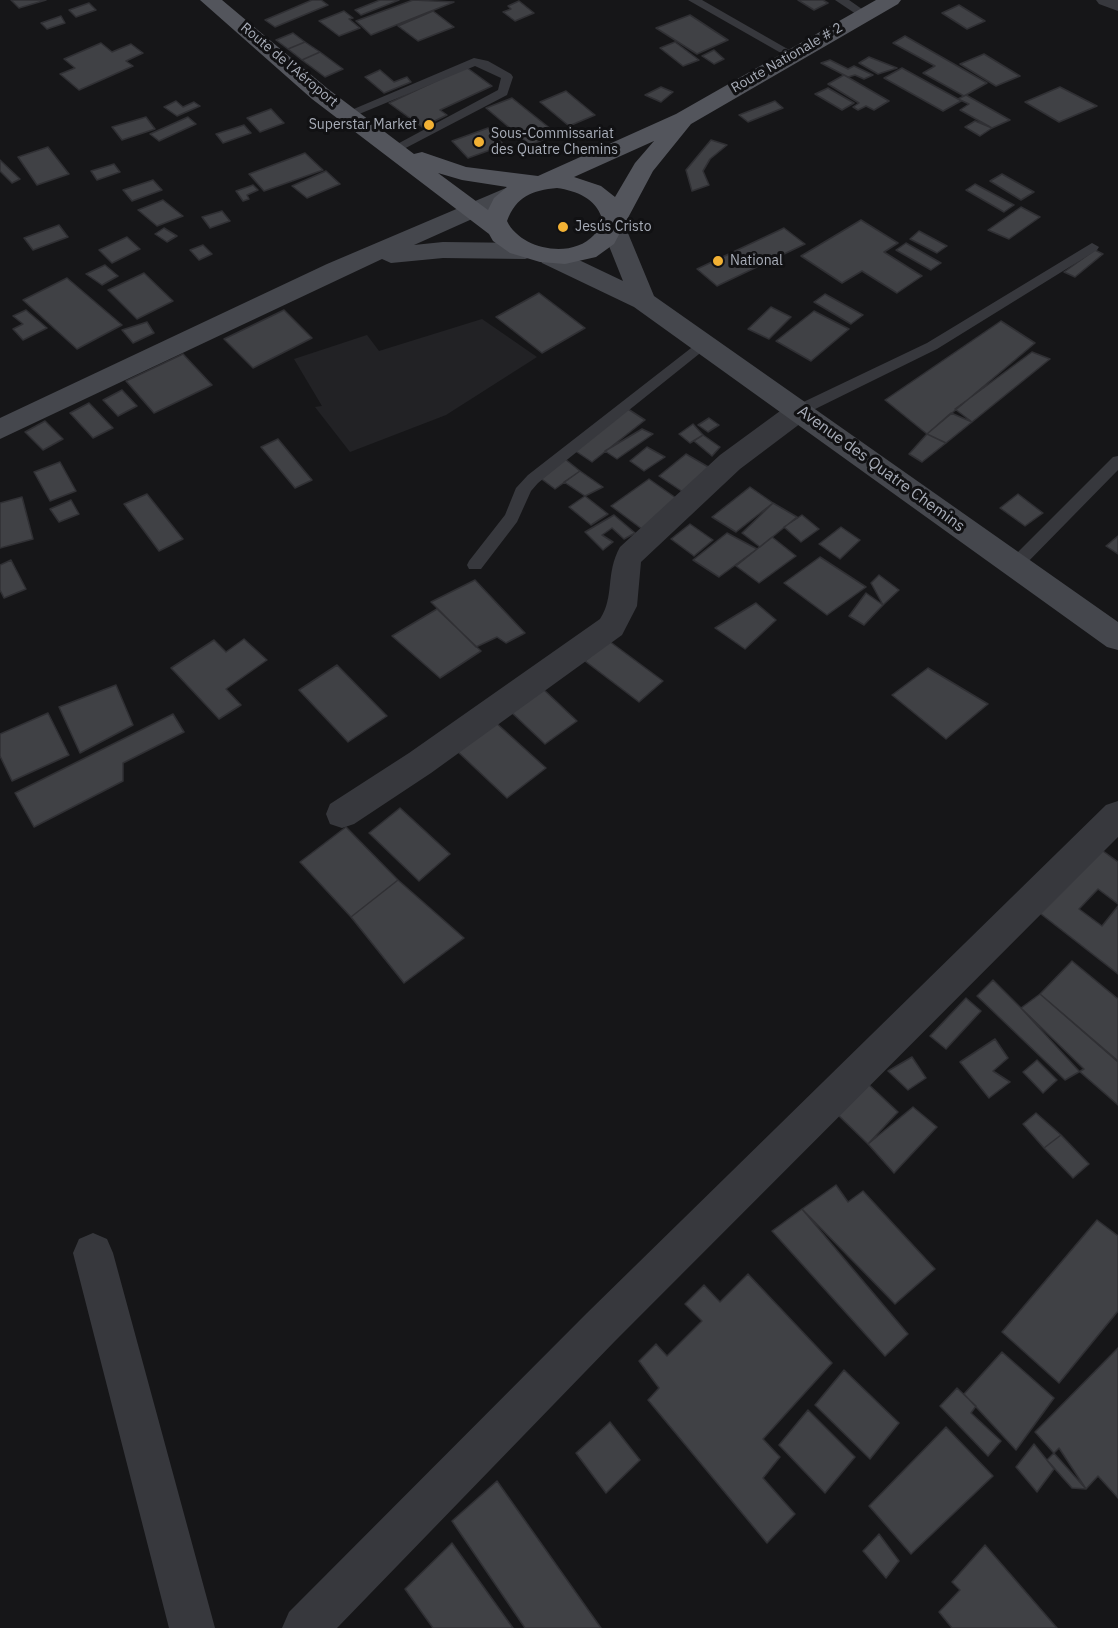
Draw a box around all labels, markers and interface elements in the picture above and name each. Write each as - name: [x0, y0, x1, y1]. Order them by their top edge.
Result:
- street label: Route de l’Aéroport: [237, 19, 341, 111]
- street label: Route Nationale # 2: [728, 19, 846, 97]
- place label: Superstar Market: [309, 117, 417, 133]
- marker: Superstar Market: [422, 118, 436, 132]
- place label: Sous-Commissariat des Quatre Chemins: [491, 126, 618, 158]
- marker: Sous-Commissariat des Quatre Chemins: [472, 135, 486, 149]
- place label: Jesús Cristo: [575, 219, 651, 235]
- marker: Jesús Cristo: [556, 220, 570, 234]
- place label: National: [730, 253, 783, 269]
- marker: National: [711, 254, 725, 268]
- street label: Avenue des Quatre Chemins: [793, 402, 969, 536]

